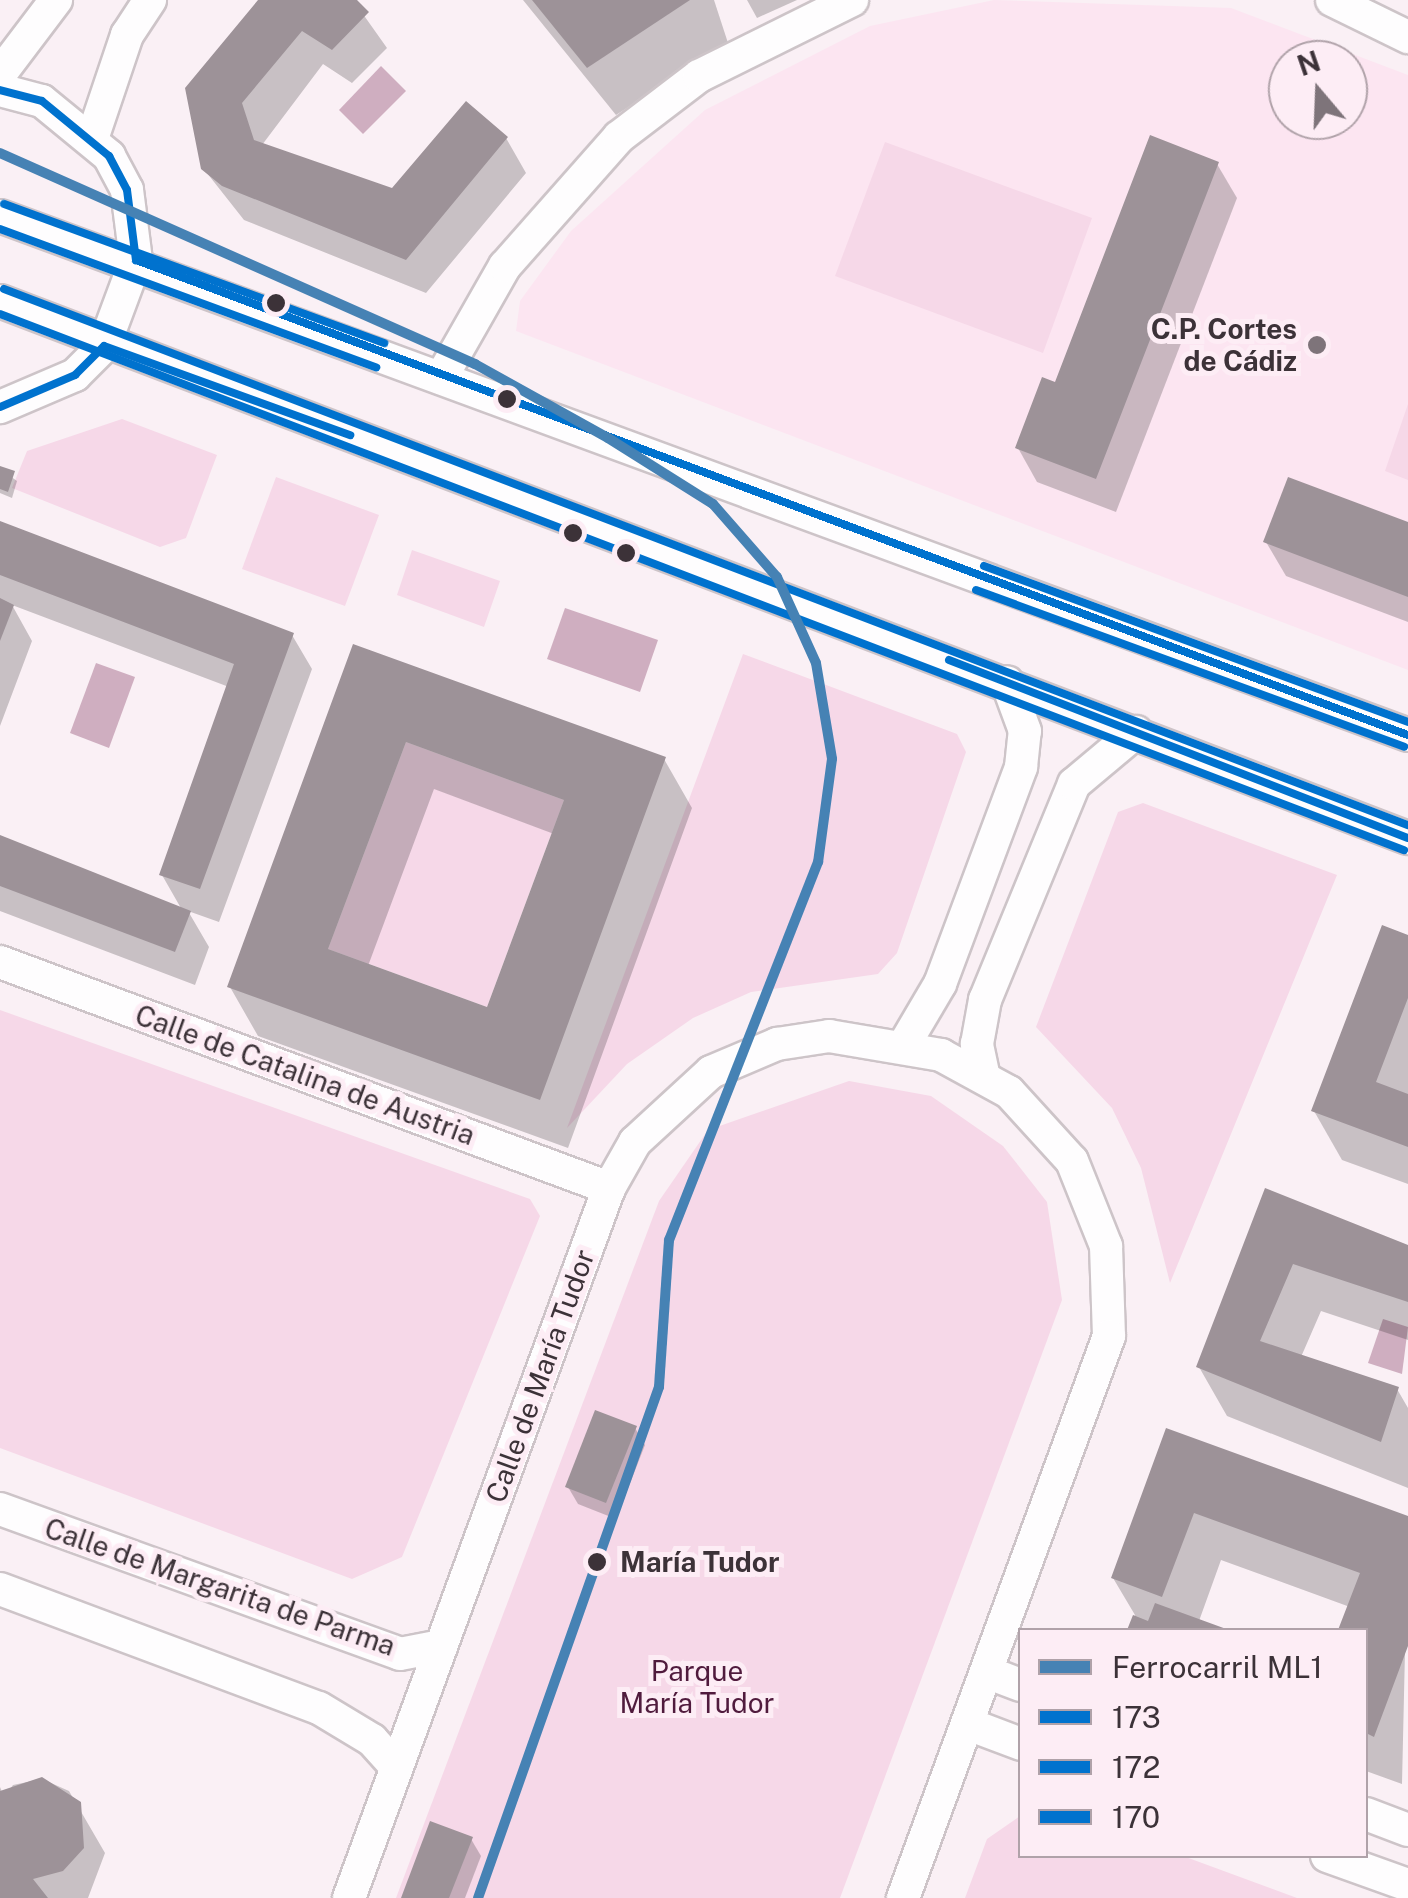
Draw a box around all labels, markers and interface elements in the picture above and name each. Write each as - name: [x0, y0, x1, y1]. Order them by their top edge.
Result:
- north arrow: [1268, 40, 1368, 140]
- text: N: [1293, 44, 1324, 82]
- unlabelled marker: [266, 293, 286, 313]
- place label: C.P. Cortes de Cádiz: [1151, 312, 1297, 378]
- marker: C.P. Cortes de Cádiz: [1306, 334, 1328, 356]
- unlabelled marker: [497, 389, 517, 409]
- unlabelled marker: [563, 523, 583, 543]
- unlabelled marker: [616, 543, 636, 563]
- street label: Calle de Catalina de Austria: [130, 998, 480, 1152]
- street label: Calle de María Tudor: [478, 1245, 602, 1507]
- street label: Calle de Margarita de Parma: [40, 1511, 400, 1663]
- place label: María Tudor: [620, 1545, 779, 1579]
- marker: María Tudor: [584, 1549, 610, 1575]
- legend: [1018, 1628, 1368, 1858]
- text: Ferrocarril ML1: [1112, 1649, 1323, 1685]
- park label: Parque María Tudor: [620, 1654, 774, 1720]
- text: 173: [1112, 1699, 1161, 1735]
- text: 172: [1112, 1749, 1160, 1785]
- text: 170: [1112, 1799, 1160, 1835]

